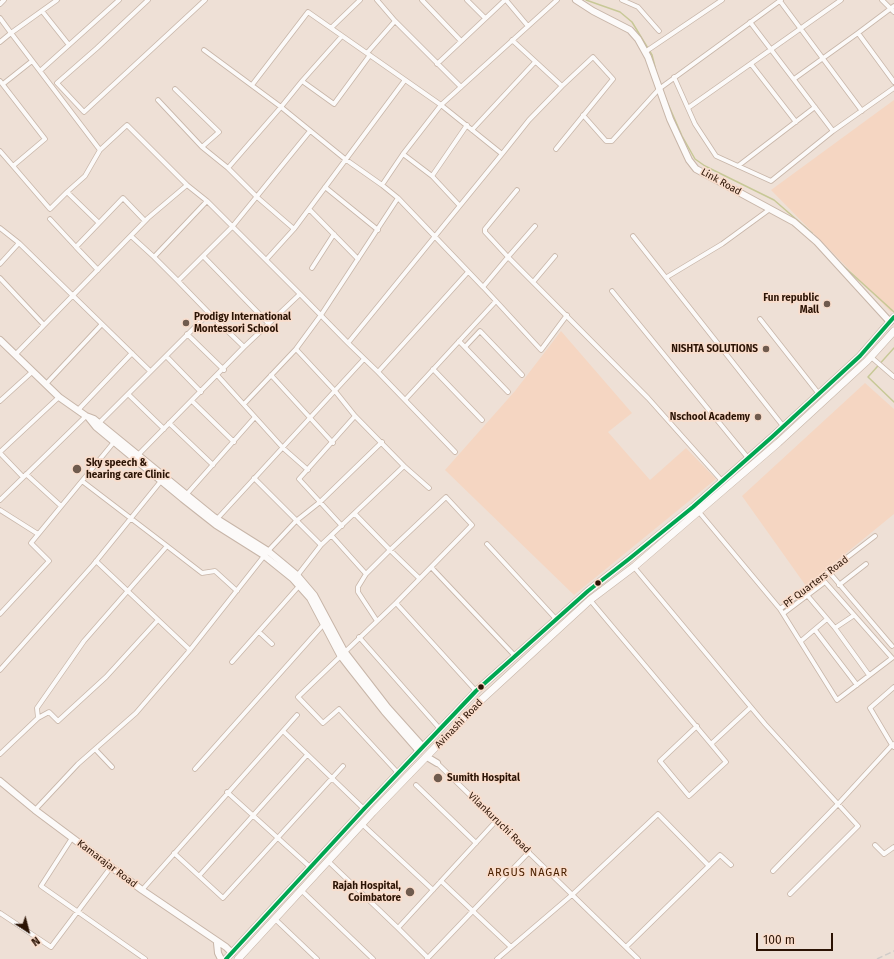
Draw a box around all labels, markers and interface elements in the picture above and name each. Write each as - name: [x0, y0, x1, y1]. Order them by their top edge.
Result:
- street label: Link Road: [699, 166, 743, 198]
- place label: Fun republic Mall: [763, 292, 819, 316]
- marker: Fun republic Mall: [822, 299, 832, 309]
- place label: Prodigy International Montessori School: [194, 311, 291, 334]
- marker: Prodigy International Montessori School: [181, 318, 191, 328]
- place label: NISHTA SOLUTIONS: [671, 343, 758, 355]
- marker: NISHTA SOLUTIONS: [761, 344, 771, 354]
- place label: Nschool Academy: [670, 411, 750, 423]
- marker: Nschool Academy: [753, 412, 763, 422]
- place label: Sky speech & hearing care Clinic: [86, 457, 170, 480]
- marker: Sky speech & hearing care Clinic: [71, 463, 83, 475]
- street label: PF Quarters Road: [781, 554, 851, 610]
- unlabelled marker: [593, 578, 603, 588]
- unlabelled marker: [476, 682, 486, 692]
- street label: Avinashi Road: [433, 697, 485, 751]
- marker: Sumith Hospital: [432, 772, 444, 784]
- place label: Sumith Hospital: [447, 772, 520, 784]
- street label: Vilankuruchi Road: [465, 790, 533, 856]
- street label: Kamarajar Road: [75, 838, 139, 890]
- district label: ARGUS NAGAR: [488, 866, 568, 880]
- place label: Rajah Hospital, Coimbatore: [332, 880, 401, 904]
- marker: Rajah Hospital, Coimbatore: [404, 886, 416, 898]
- north arrow: [8, 911, 48, 951]
- scale bar: [758, 925, 835, 951]
- text: 100 m: [763, 933, 795, 947]
- text: N: [29, 934, 42, 949]

